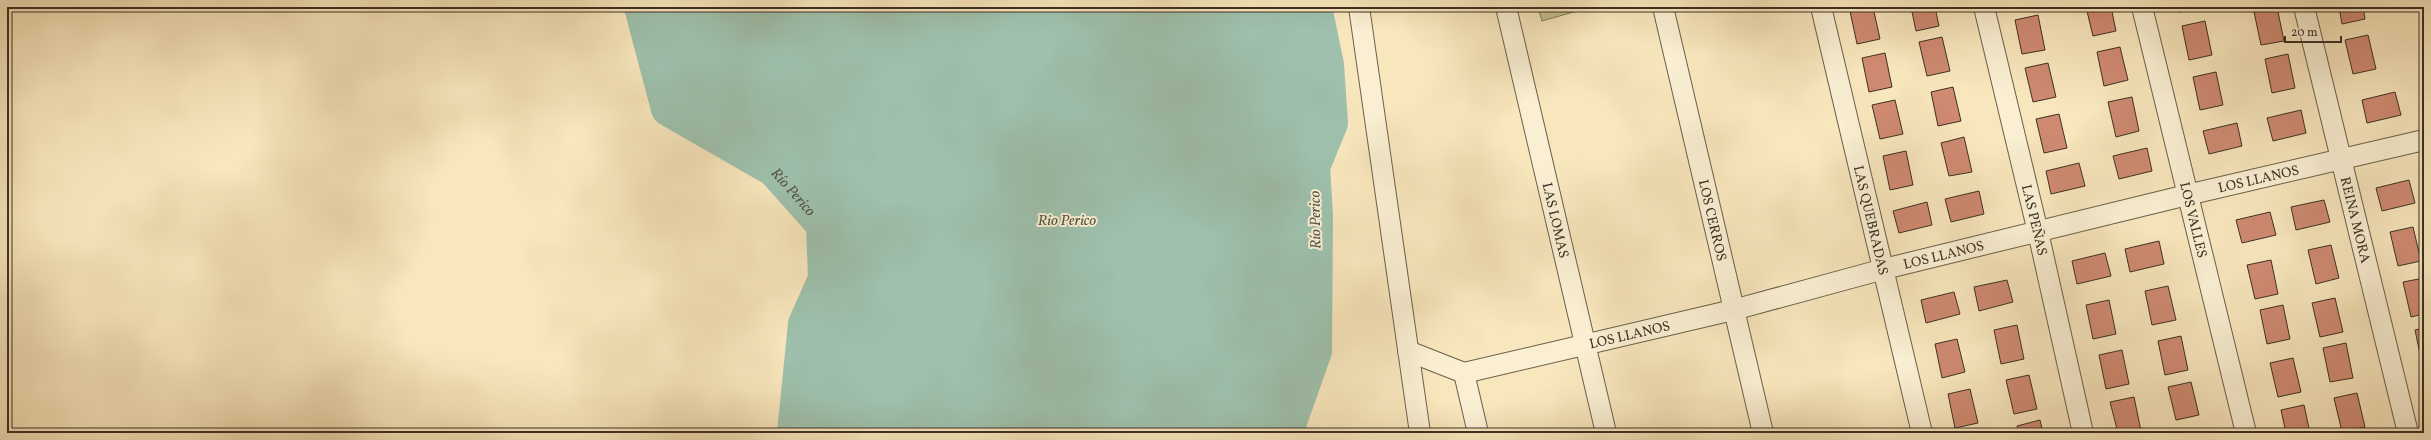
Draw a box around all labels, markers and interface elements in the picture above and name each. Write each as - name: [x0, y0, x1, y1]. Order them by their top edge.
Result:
- scale bar: [2285, 18, 2341, 44]
- text: 20 m: [2291, 25, 2318, 41]
- street label: LOS LLANOS: [2216, 161, 2301, 198]
- water label: Río Perico: [765, 164, 820, 222]
- street label: LAS QUEBRADAS: [1848, 164, 1892, 277]
- street label: REINA MORA: [2335, 175, 2374, 265]
- street label: LOS CERROS: [1693, 178, 1730, 263]
- street label: LOS VALLES: [2174, 180, 2211, 260]
- street label: LAS LOMAS: [1537, 181, 1573, 260]
- street label: LAS PEÑAS: [2016, 183, 2051, 258]
- water label: Río Perico: [1305, 190, 1328, 249]
- water label: Rio Perico: [1038, 211, 1096, 232]
- street label: LOS LLANOS: [1902, 237, 1986, 275]
- street label: LOS LLANOS: [1588, 317, 1672, 354]

